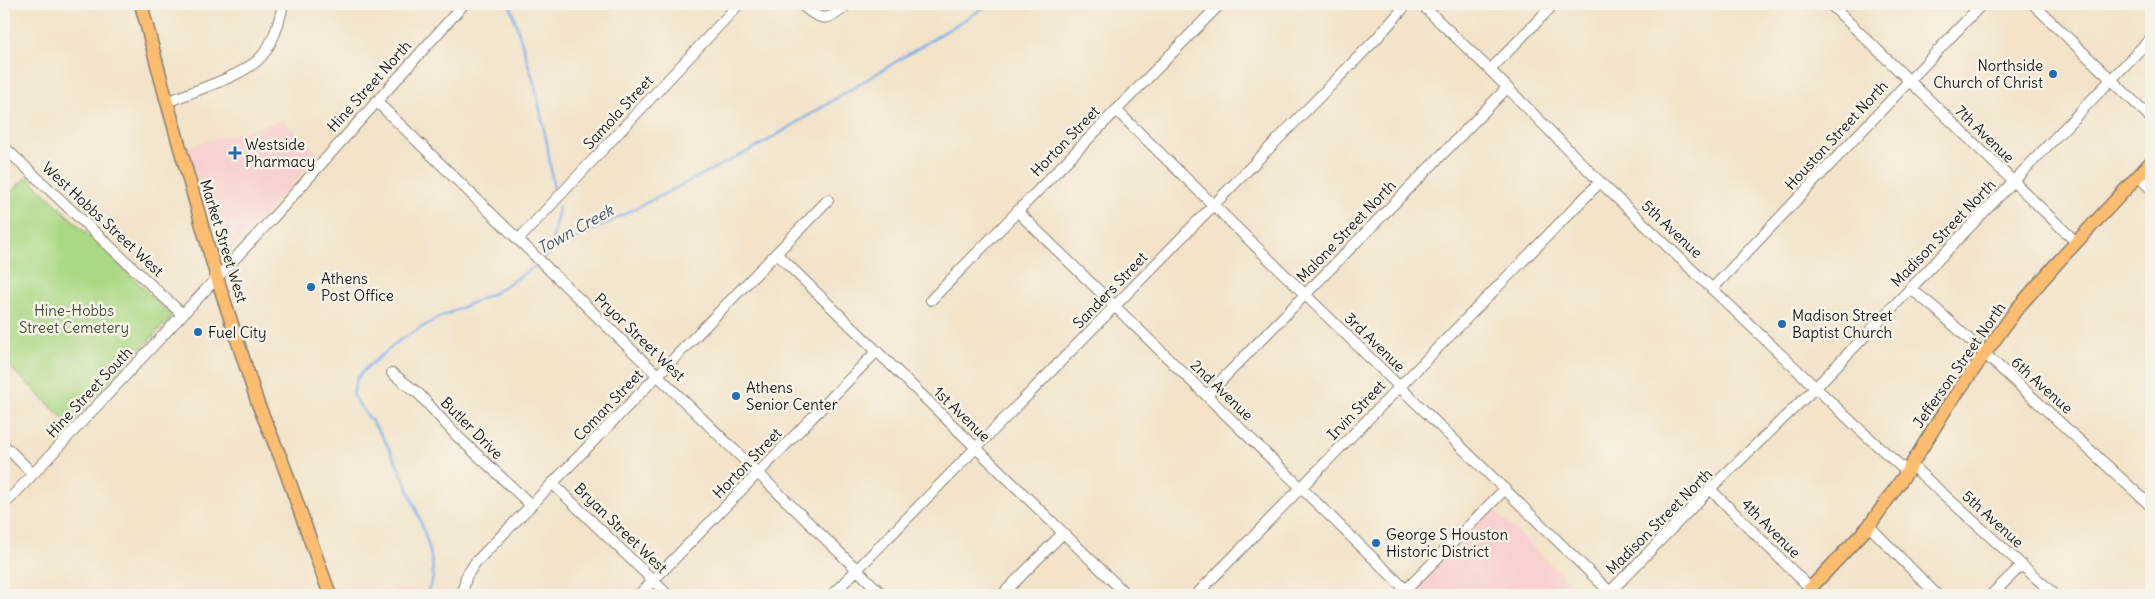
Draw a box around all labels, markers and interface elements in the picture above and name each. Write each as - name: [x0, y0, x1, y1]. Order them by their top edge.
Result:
- street label: Hine Street North: [323, 36, 415, 136]
- place label: Northside Church of Christ: [1933, 56, 2043, 92]
- marker: Northside Church of Christ: [2047, 68, 2059, 80]
- street label: Samola Street: [579, 71, 657, 153]
- street label: Houston Street North: [1780, 76, 1892, 194]
- street label: 7th Avenue: [1951, 101, 2019, 167]
- street label: Horton Street: [1027, 102, 1103, 180]
- place label: Westside Pharmacy: [245, 135, 315, 171]
- marker: Westside Pharmacy: [229, 147, 241, 159]
- street label: West Hobbs Street West: [38, 158, 168, 280]
- street label: Madison Street North: [1887, 175, 2000, 291]
- street label: Malone Street North: [1292, 176, 1400, 286]
- street label: Market Street West: [196, 177, 252, 305]
- street label: 5th Avenue: [1638, 196, 1706, 262]
- water label: Town Creek: [533, 199, 618, 258]
- street label: Sanders Street: [1069, 248, 1151, 332]
- place label: Athens Post Office: [321, 269, 394, 305]
- marker: Athens Post Office: [305, 281, 317, 293]
- street label: Pryor Street West: [591, 289, 689, 385]
- street label: Jefferson Street North: [1909, 298, 2010, 431]
- park label: Hine-Hobbs Street Cemetery: [19, 301, 129, 337]
- place label: Madison Street Baptist Church: [1792, 306, 1893, 342]
- street label: 3rd Avenue: [1341, 308, 1409, 376]
- marker: Madison Street Baptist Church: [1776, 318, 1788, 330]
- place label: Fuel City: [208, 323, 266, 342]
- marker: Fuel City: [192, 326, 204, 338]
- street label: Hine Street South: [42, 342, 136, 441]
- street label: 6th Avenue: [2007, 352, 2077, 418]
- street label: 2nd Avenue: [1187, 356, 1257, 424]
- street label: Coman Street: [569, 365, 647, 445]
- street label: Irvin Street: [1323, 376, 1389, 444]
- place label: Athens Senior Center: [746, 378, 838, 414]
- street label: 1st Avenue: [930, 382, 994, 446]
- marker: Athens Senior Center: [730, 390, 742, 402]
- street label: Butler Drive: [437, 393, 507, 463]
- street label: Horton Street: [709, 424, 785, 502]
- street label: Madison Street North: [1602, 464, 1716, 578]
- street label: Bryan Street West: [571, 479, 671, 577]
- street label: 5th Avenue: [1958, 486, 2028, 552]
- street label: 4th Avenue: [1737, 494, 1805, 562]
- place label: George S Houston Historic District: [1386, 525, 1509, 561]
- marker: George S Houston Historic District: [1370, 537, 1382, 549]

